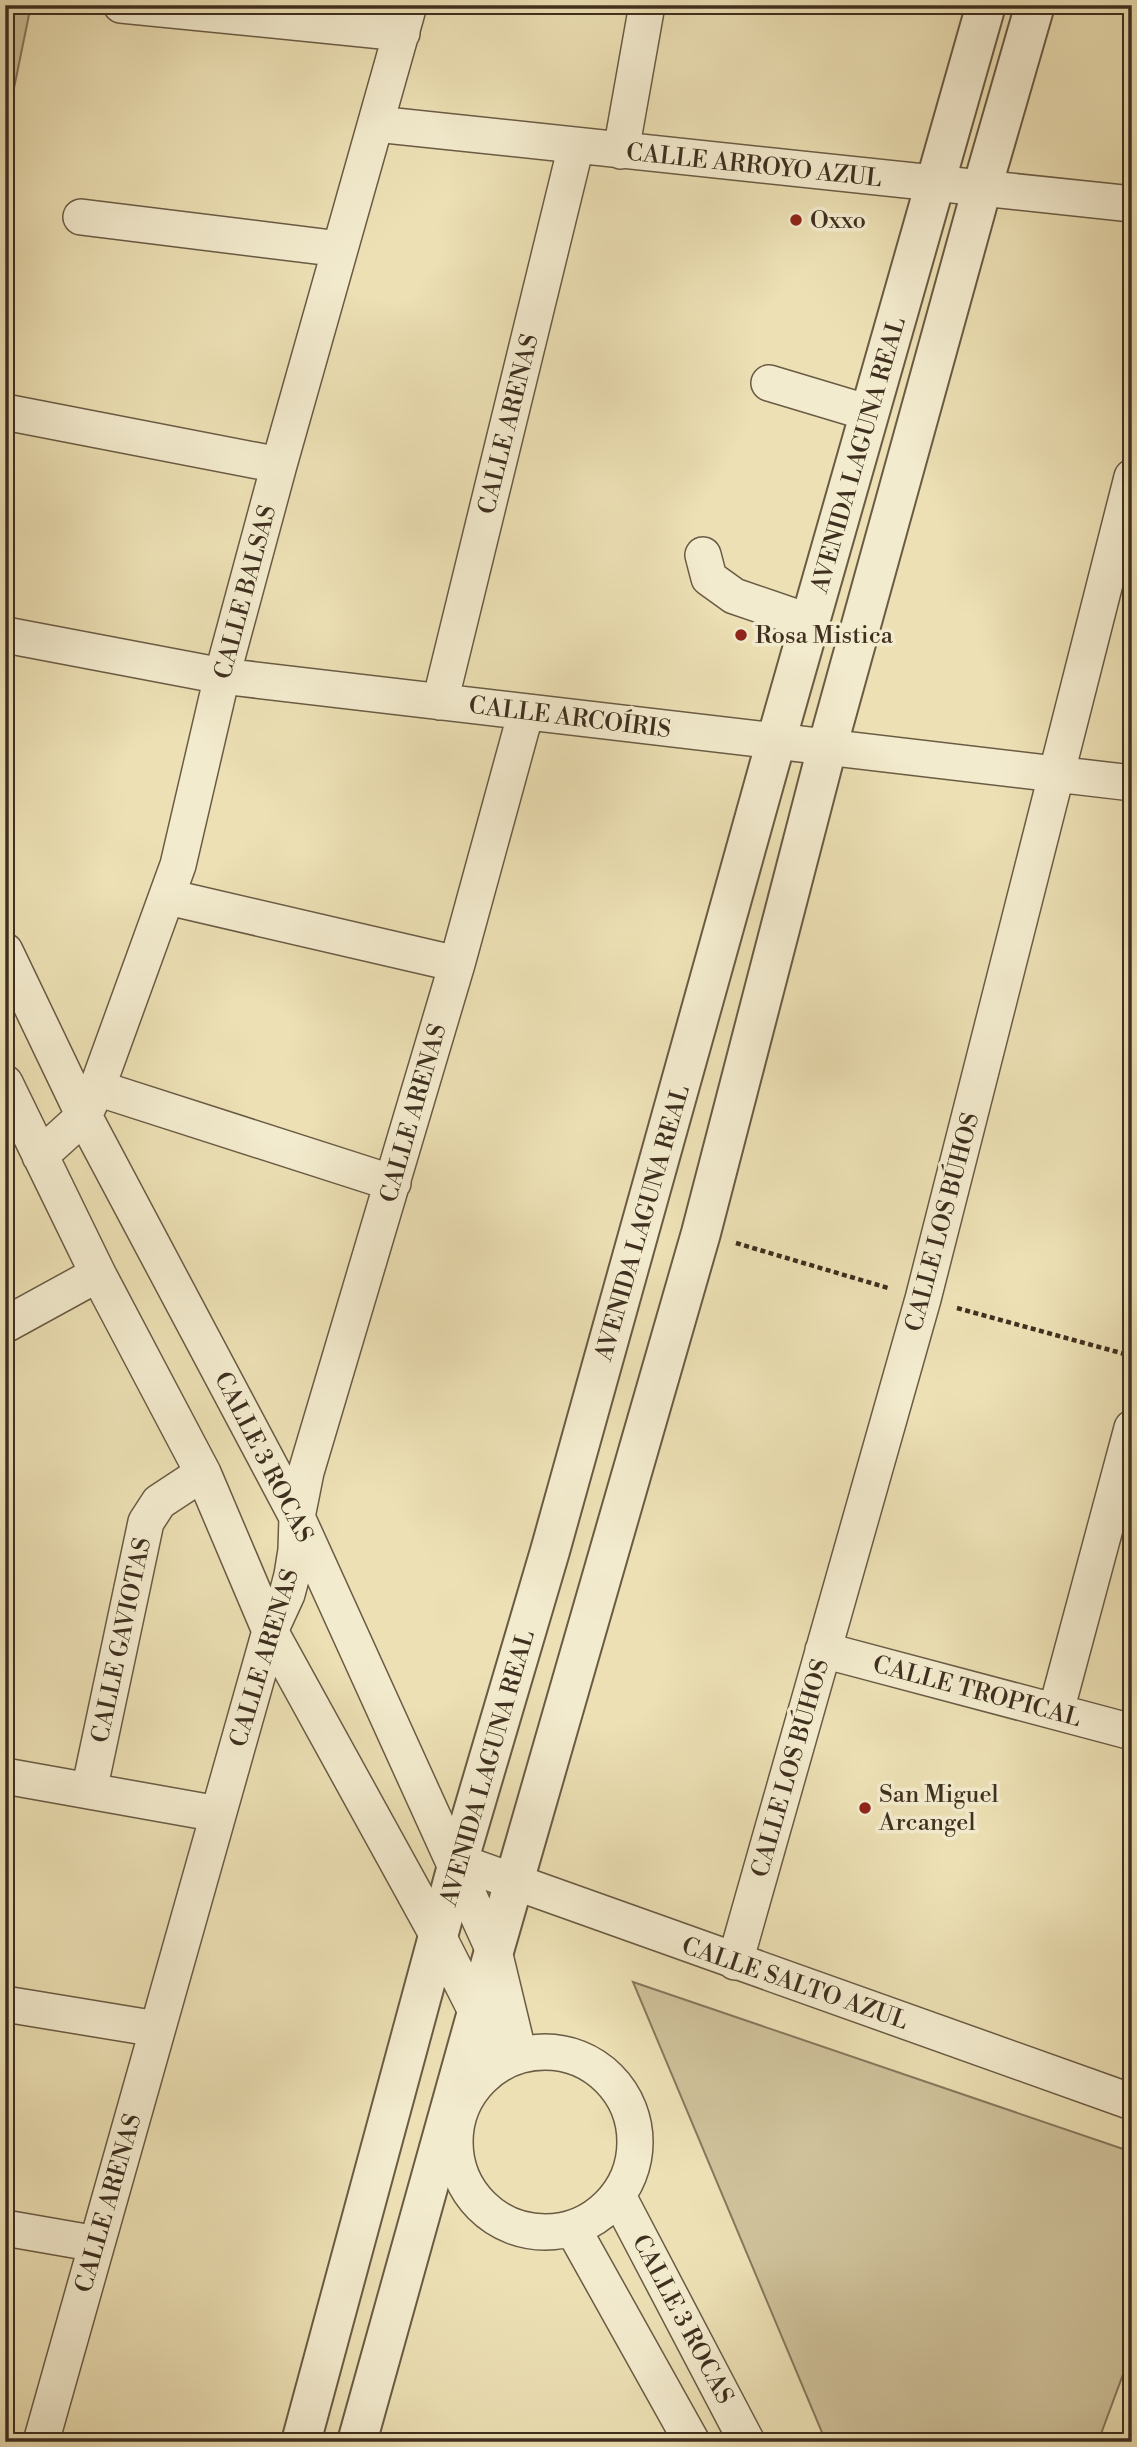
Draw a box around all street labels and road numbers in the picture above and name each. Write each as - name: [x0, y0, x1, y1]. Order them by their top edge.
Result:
- street label: CALLE ARROYO AZUL: [625, 138, 883, 194]
- street label: AVENIDA LAGUNA REAL: [805, 314, 913, 597]
- street label: CALLE ARENAS: [472, 331, 546, 517]
- street label: CALLE BALSAS: [208, 502, 284, 683]
- street label: CALLE ARCOÍRIS: [467, 690, 673, 745]
- street label: CALLE ARENAS: [374, 1020, 454, 1206]
- street label: AVENIDA LAGUNA REAL: [589, 1082, 697, 1365]
- street label: CALLE LOS BÚHOS: [897, 1109, 987, 1335]
- street label: CALLE 3 ROCAS: [207, 1367, 319, 1548]
- street label: CALLE GAVIOTAS: [86, 1535, 158, 1746]
- street label: CALLE ARENAS: [224, 1566, 306, 1751]
- street label: AVENIDA LAGUNA REAL: [434, 1627, 542, 1910]
- street label: CALLE TROPICAL: [869, 1650, 1084, 1734]
- street label: CALLE LOS BÚHOS: [744, 1655, 836, 1881]
- street label: CALLE SALTO AZUL: [678, 1931, 912, 2037]
- street label: CALLE ARENAS: [69, 2110, 149, 2296]
- street label: CALLE 3 ROCAS: [625, 2230, 739, 2409]

